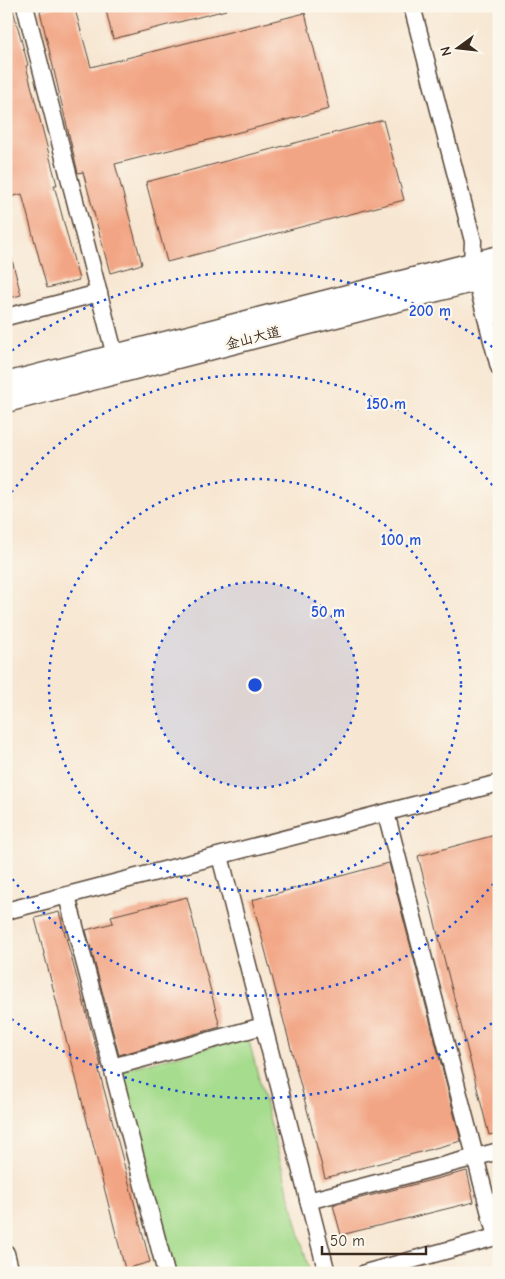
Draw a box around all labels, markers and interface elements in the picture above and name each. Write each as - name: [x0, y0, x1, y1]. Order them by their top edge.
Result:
- north arrow: [432, 22, 482, 72]
- text: N: [437, 45, 455, 58]
- text: 200 m: [409, 302, 451, 320]
- street label: 金山大道: [224, 323, 282, 353]
- text: 150 m: [366, 395, 406, 413]
- text: 100 m: [381, 531, 421, 549]
- text: 50 m: [311, 603, 345, 621]
- centre of rings: [246, 676, 264, 694]
- scale bar: [322, 1224, 426, 1256]
- text: 50 m: [330, 1232, 365, 1250]

